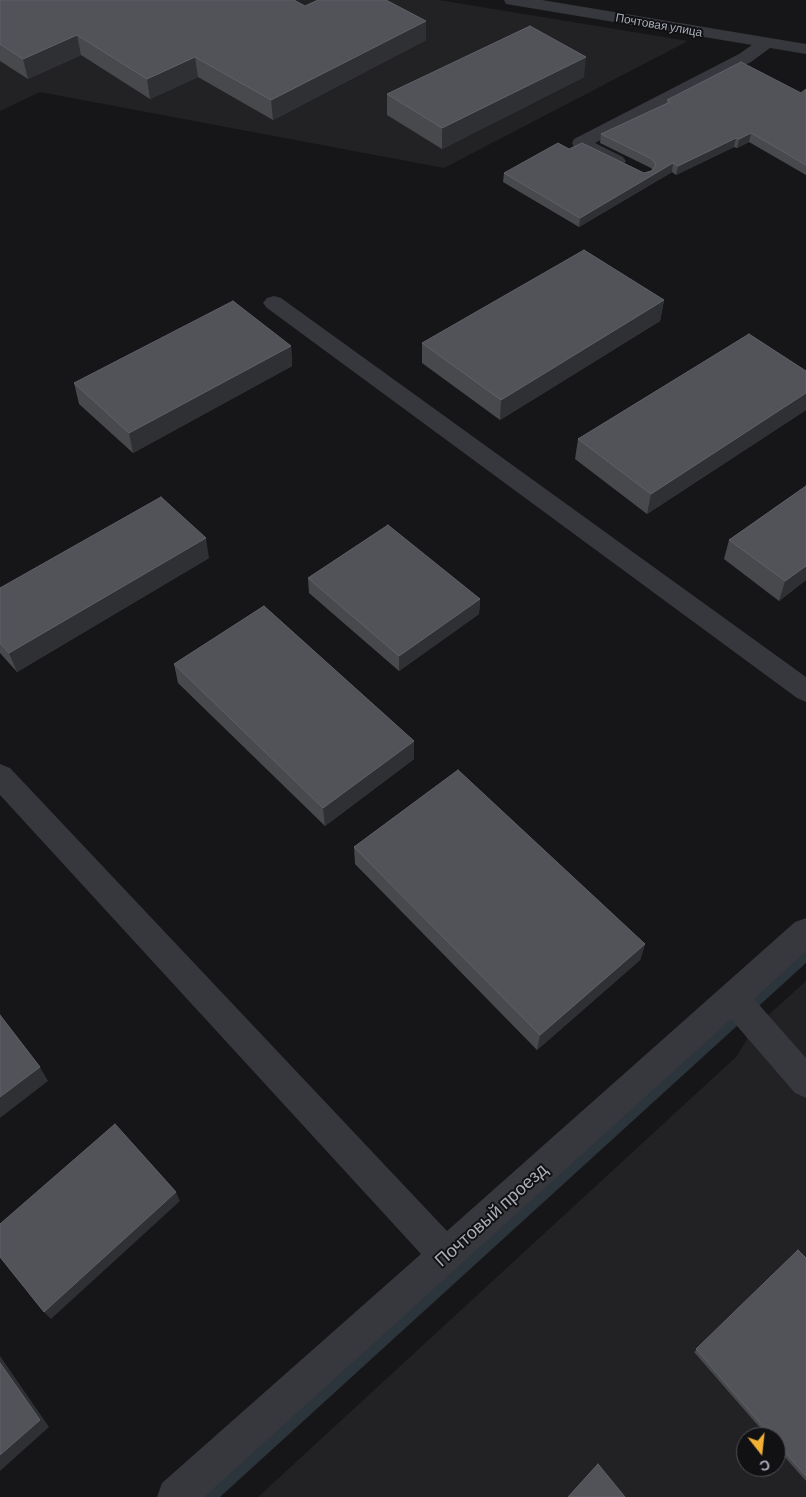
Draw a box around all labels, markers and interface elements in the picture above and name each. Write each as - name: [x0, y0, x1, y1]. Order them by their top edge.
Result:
- street label: Почтовая улица: [614, 10, 704, 40]
- street label: Почтовый проезд: [430, 1159, 552, 1271]
- north arrow: [736, 1427, 786, 1477]
- text: С: [758, 1456, 772, 1476]

